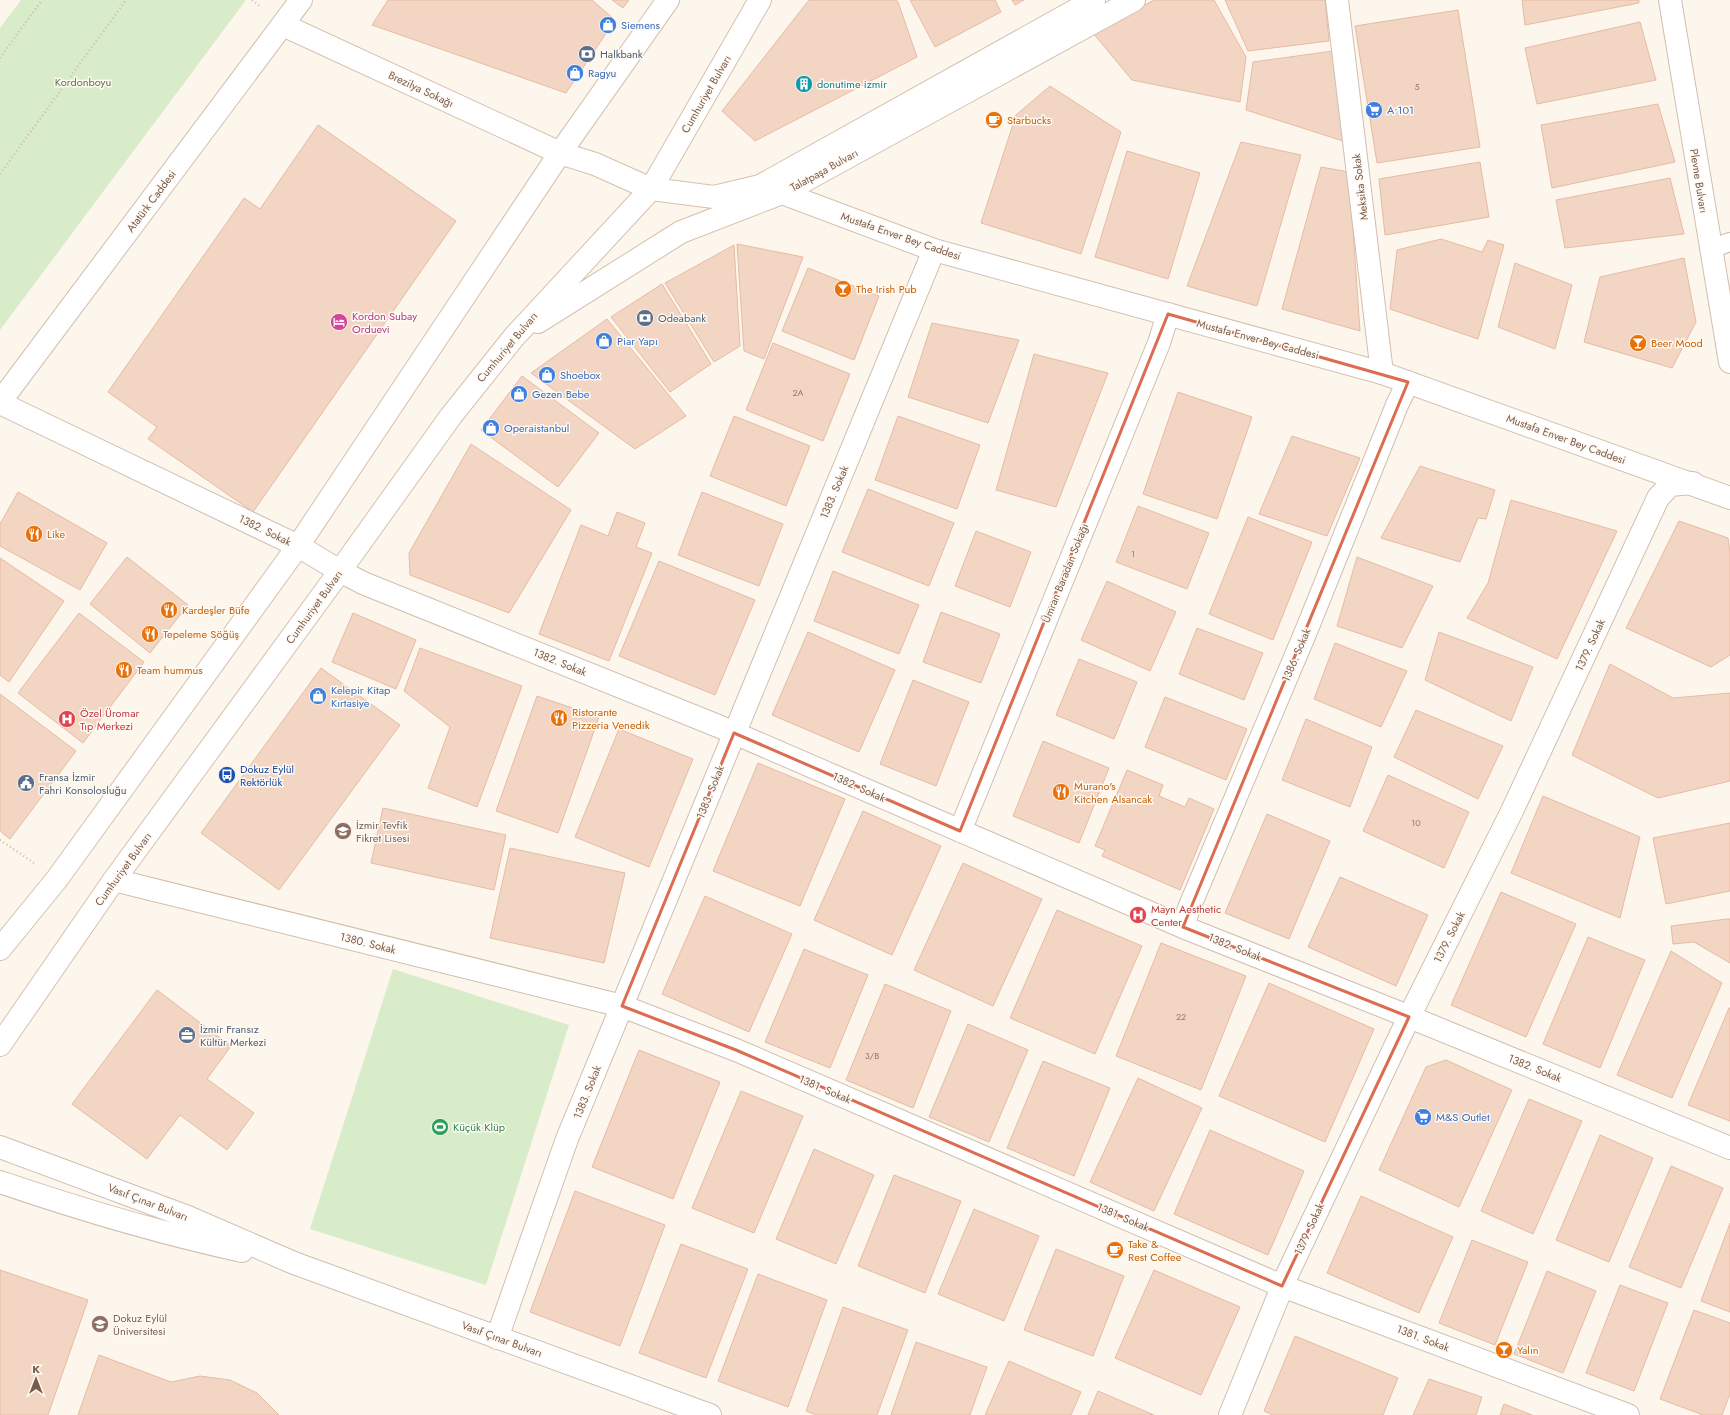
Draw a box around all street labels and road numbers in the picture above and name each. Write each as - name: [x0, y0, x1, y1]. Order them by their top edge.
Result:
- street label: Cumhuriyet Bulvarı: [677, 52, 735, 136]
- street label: Brezilya Sokağı: [386, 67, 456, 111]
- street label: Talatpaşa Bulvarı: [787, 145, 861, 195]
- street label: Plevne Bulvarı: [1686, 148, 1712, 214]
- street label: Meksika Sokak: [1348, 153, 1372, 221]
- street label: Atatürk Caddesi: [122, 167, 180, 235]
- street label: Mustafa Enver Bey Caddesi: [839, 208, 963, 264]
- street label: Cumhuriyet Bulvarı: [473, 308, 541, 386]
- street label: Mustafa Enver Bey Caddesi: [1195, 315, 1321, 363]
- street label: Mustafa Enver Bey Caddesi: [1504, 410, 1628, 468]
- street label: 1383. Sokak: [816, 463, 852, 521]
- street label: 1382. Sokak: [236, 510, 294, 550]
- street label: Ümran Baradan Sokağı: [1038, 521, 1092, 625]
- street label: Cumhuriyet Bulvarı: [282, 567, 346, 647]
- street label: 1379. Sokak: [1571, 616, 1609, 674]
- street label: 1386. Sokak: [1278, 626, 1315, 684]
- street label: 1382. Sokak: [531, 644, 589, 680]
- street label: 1383. Sokak: [692, 763, 728, 821]
- street label: 1382. Sokak: [830, 768, 888, 806]
- street label: Cumhuriyet Bulvarı: [91, 829, 155, 909]
- street label: 1379. Sokak: [1429, 908, 1469, 965]
- street label: 1380. Sokak: [338, 928, 398, 958]
- street label: 1382. Sokak: [1206, 929, 1264, 965]
- street label: 1382. Sokak: [1506, 1050, 1564, 1086]
- street label: 1383. Sokak: [569, 1063, 605, 1121]
- street label: 1381. Sokak: [796, 1071, 854, 1107]
- street label: Vasıf Çınar Bulvarı: [105, 1179, 191, 1225]
- street label: 1381. Sokak: [1094, 1199, 1152, 1235]
- street label: 1379. Sokak: [1290, 1200, 1328, 1258]
- street label: Vasıf Çınar Bulvarı: [459, 1317, 545, 1361]
- street label: 1381. Sokak: [1394, 1321, 1452, 1355]

